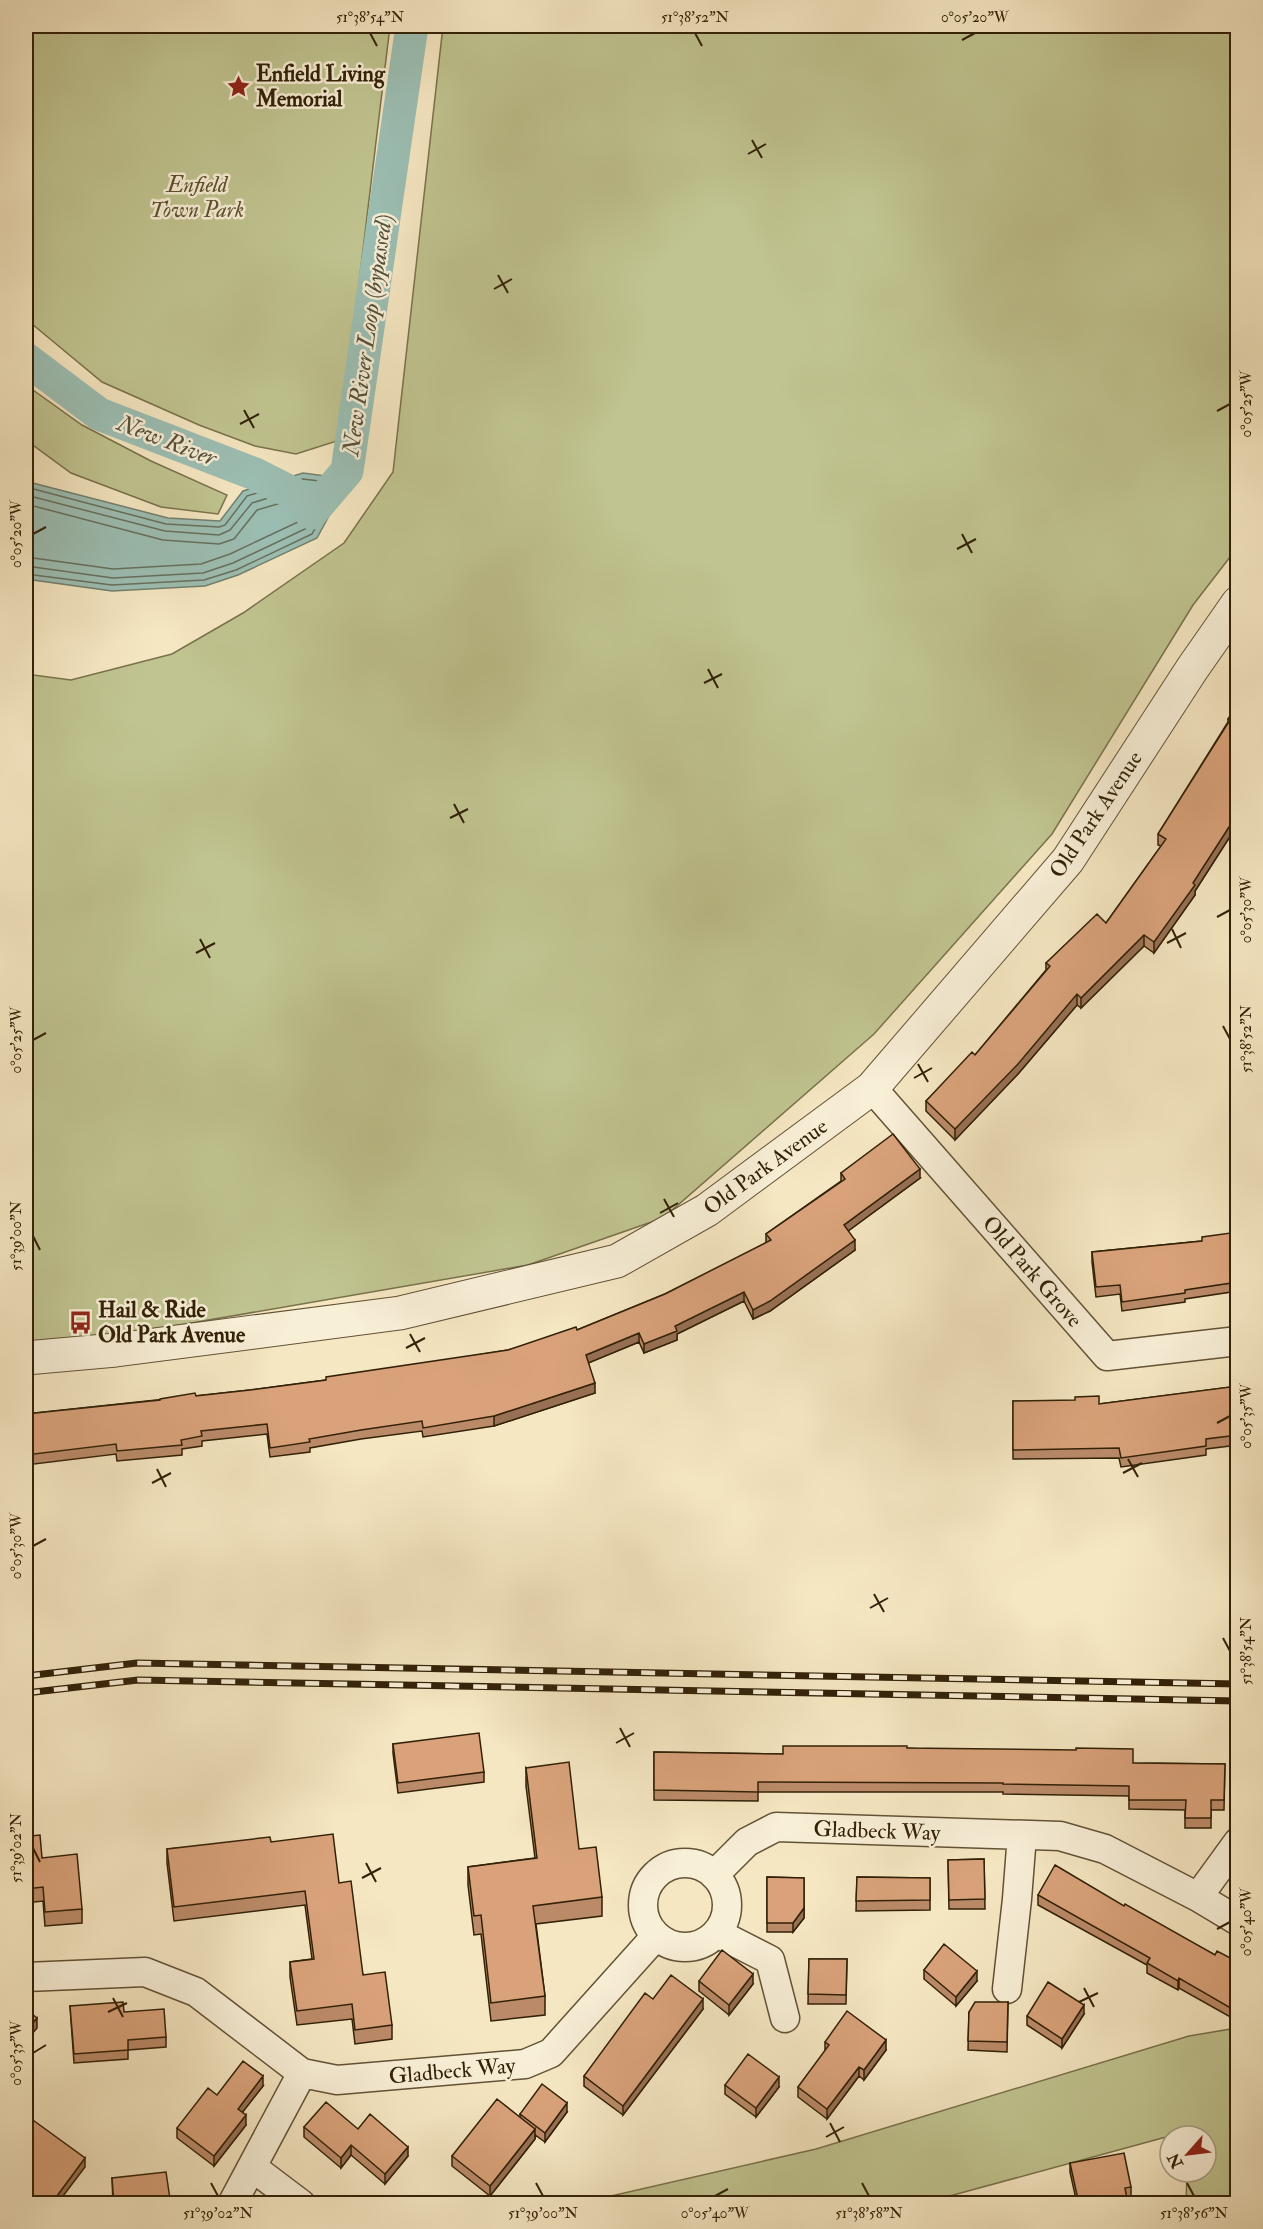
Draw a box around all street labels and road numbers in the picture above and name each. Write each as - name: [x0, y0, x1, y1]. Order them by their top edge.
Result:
- street label: Old Park Avenue: [1043, 746, 1149, 883]
- street label: Old Park Avenue: [698, 1112, 833, 1221]
- street label: Old Park Grove: [976, 1210, 1088, 1333]
- street label: Gladbeck Way: [813, 1815, 941, 1847]
- street label: Gladbeck Way: [388, 2051, 517, 2090]

